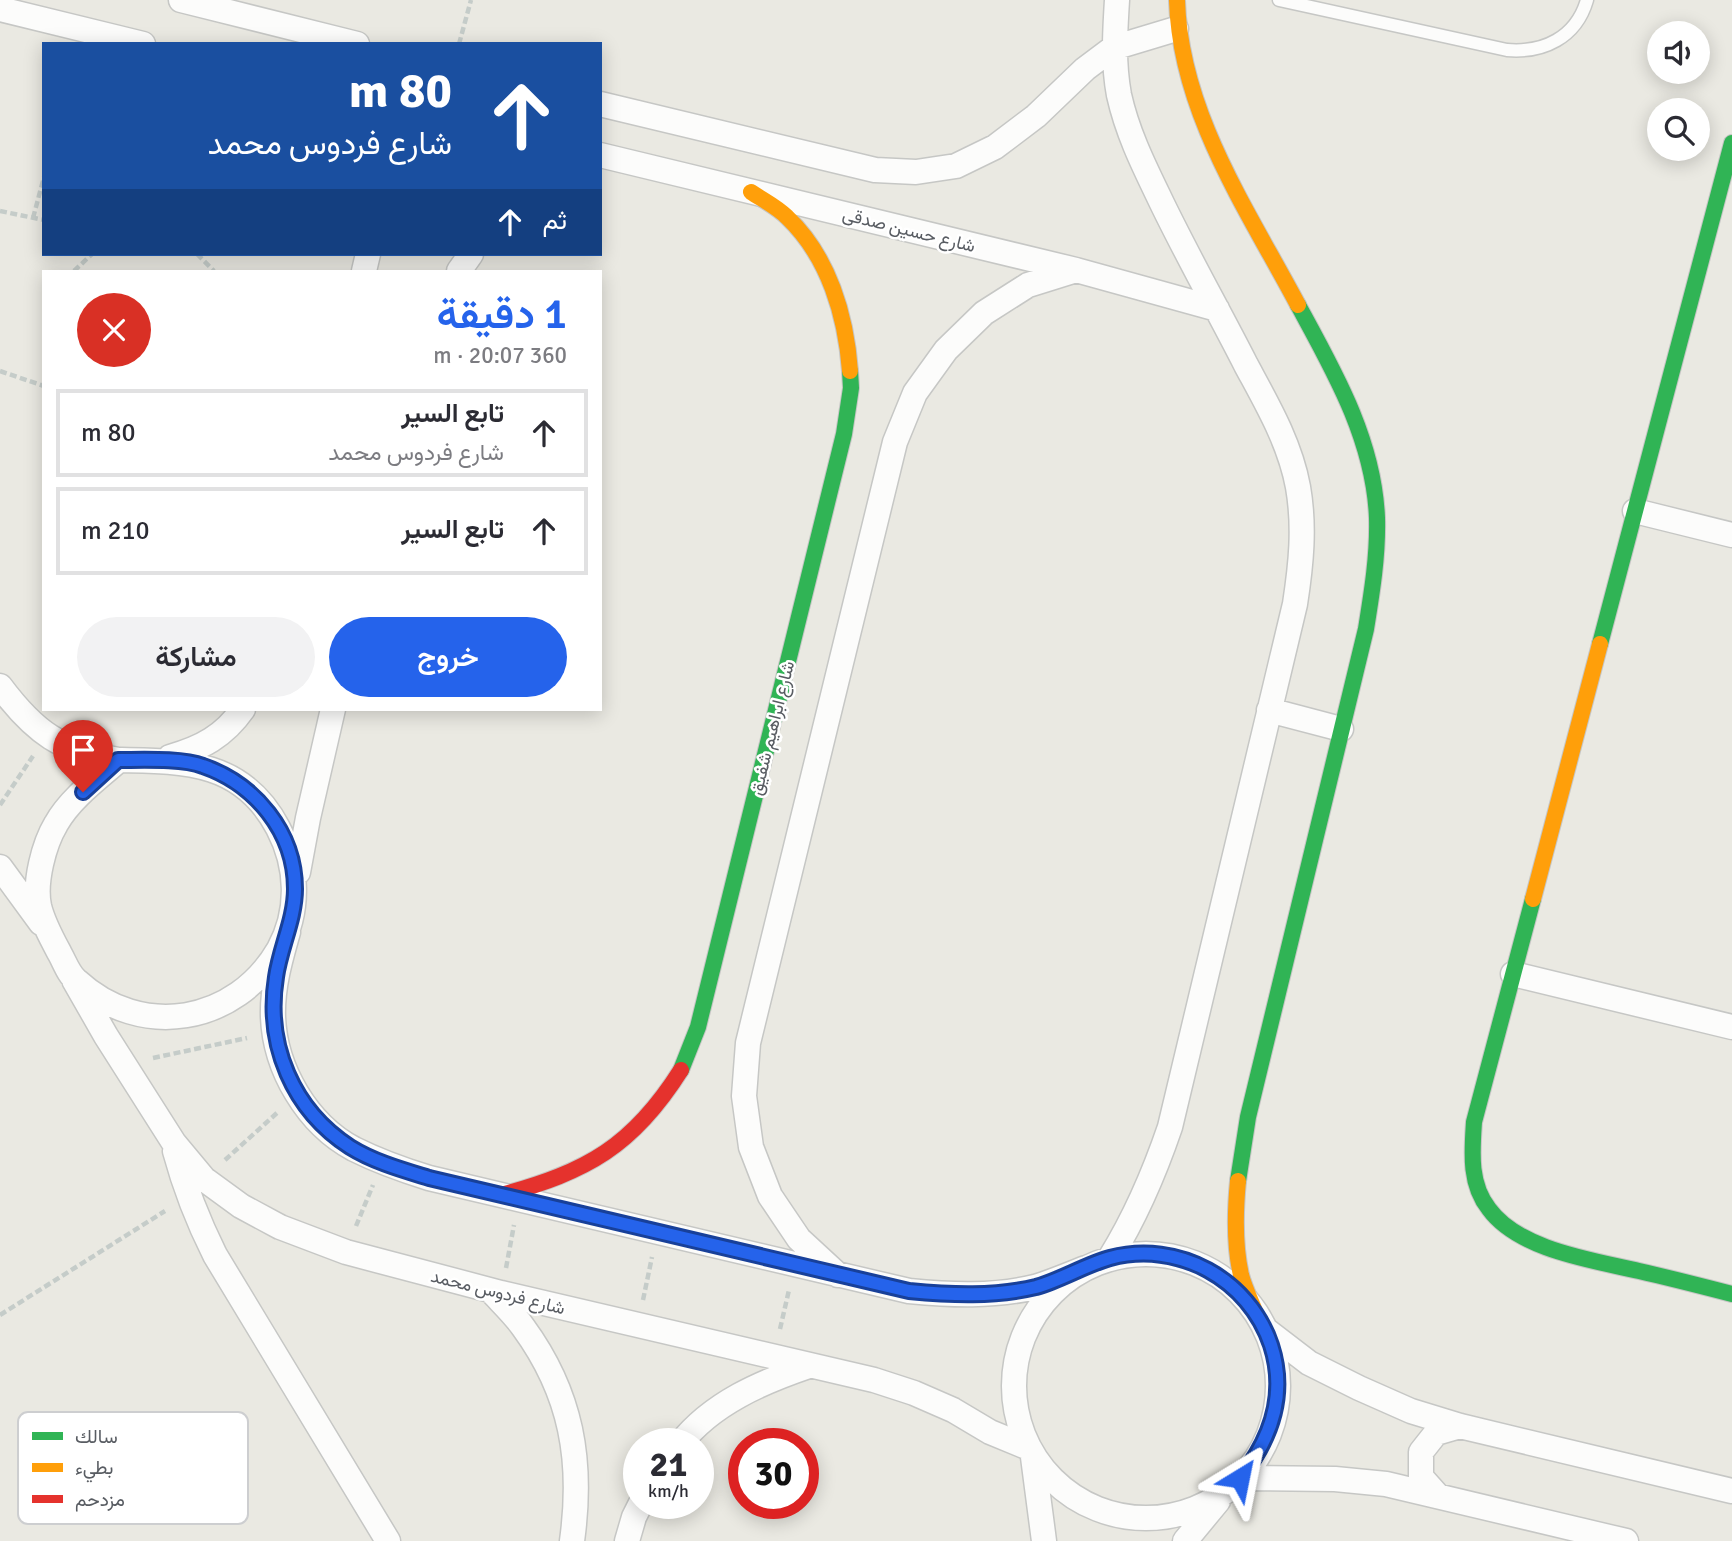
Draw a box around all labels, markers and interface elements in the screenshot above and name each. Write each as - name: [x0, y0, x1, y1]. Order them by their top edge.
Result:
- map controls: [1647, 21, 1710, 161]
- button: sound: [1647, 21, 1710, 84]
- text: 80 m: [349, 61, 452, 121]
- icon: ahead: [476, 70, 567, 161]
- button: search: [1647, 98, 1710, 161]
- text: شارع فردوس محمد: [207, 124, 452, 163]
- icon: ahead: [491, 203, 529, 241]
- street label: شارع حسين صدقى: [840, 203, 978, 258]
- text: ثم: [543, 205, 567, 237]
- text: 1 دقيقة: [436, 289, 567, 340]
- button: close: [77, 293, 151, 367]
- text: 360 m · 20:07: [433, 341, 567, 370]
- text: تابع السير: [401, 398, 504, 430]
- icon: ahead: [525, 414, 563, 452]
- text: 80 m: [81, 417, 136, 449]
- text: شارع فردوس محمد: [328, 438, 504, 467]
- icon: ahead: [525, 512, 563, 550]
- text: تابع السير: [401, 514, 504, 546]
- text: 210 m: [81, 515, 150, 547]
- button: مشاركة: [77, 617, 315, 697]
- button: خروج: [329, 617, 567, 697]
- street label: شارع ابراهيم شفيق: [745, 659, 800, 798]
- pin: [53, 720, 113, 792]
- icon: arrive: [64, 731, 102, 769]
- street label: شارع فردوس محمد: [428, 1265, 567, 1320]
- legend: [18, 1412, 248, 1524]
- text: سالك: [75, 1425, 118, 1449]
- speed limit sign: 30: [728, 1428, 819, 1519]
- position arrow: [1203, 1441, 1277, 1515]
- text: 21: [650, 1443, 687, 1486]
- text: بطيء: [75, 1456, 113, 1483]
- text: km/h: [648, 1480, 689, 1502]
- text: مزدحم: [75, 1488, 125, 1512]

